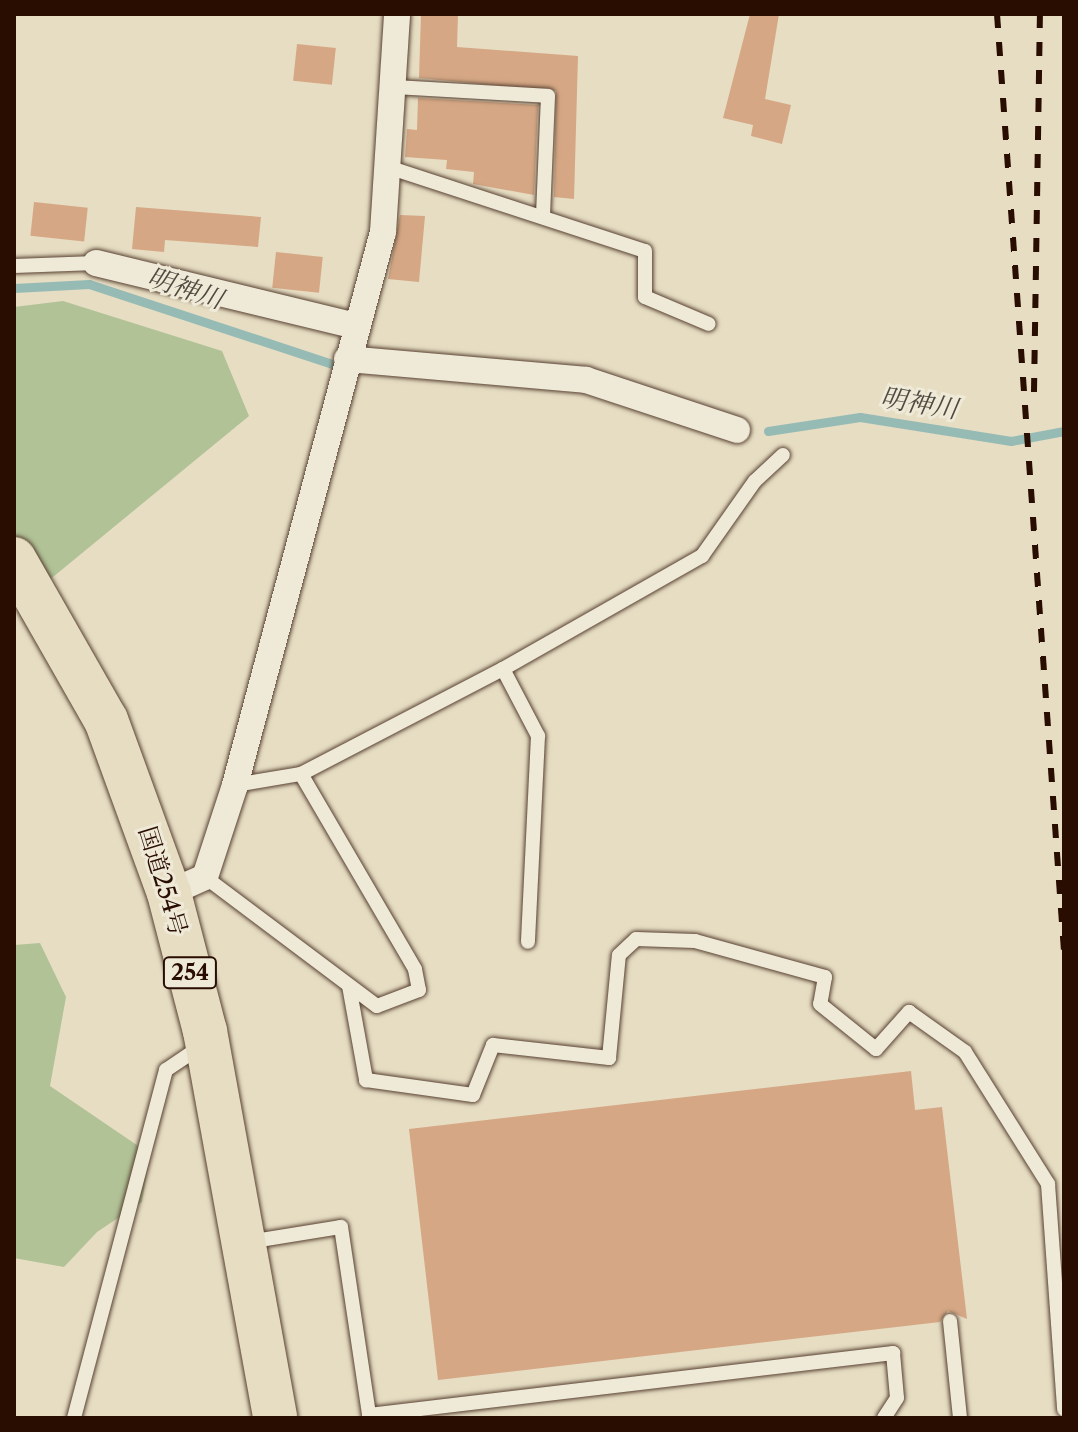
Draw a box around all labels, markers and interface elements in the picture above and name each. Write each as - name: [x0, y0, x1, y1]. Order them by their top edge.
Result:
- water label: 明神川: [143, 262, 227, 316]
- water label: 明神川: [878, 382, 960, 426]
- street label: 国道254号: [133, 823, 193, 939]
- road number: 254: [162, 955, 218, 991]

